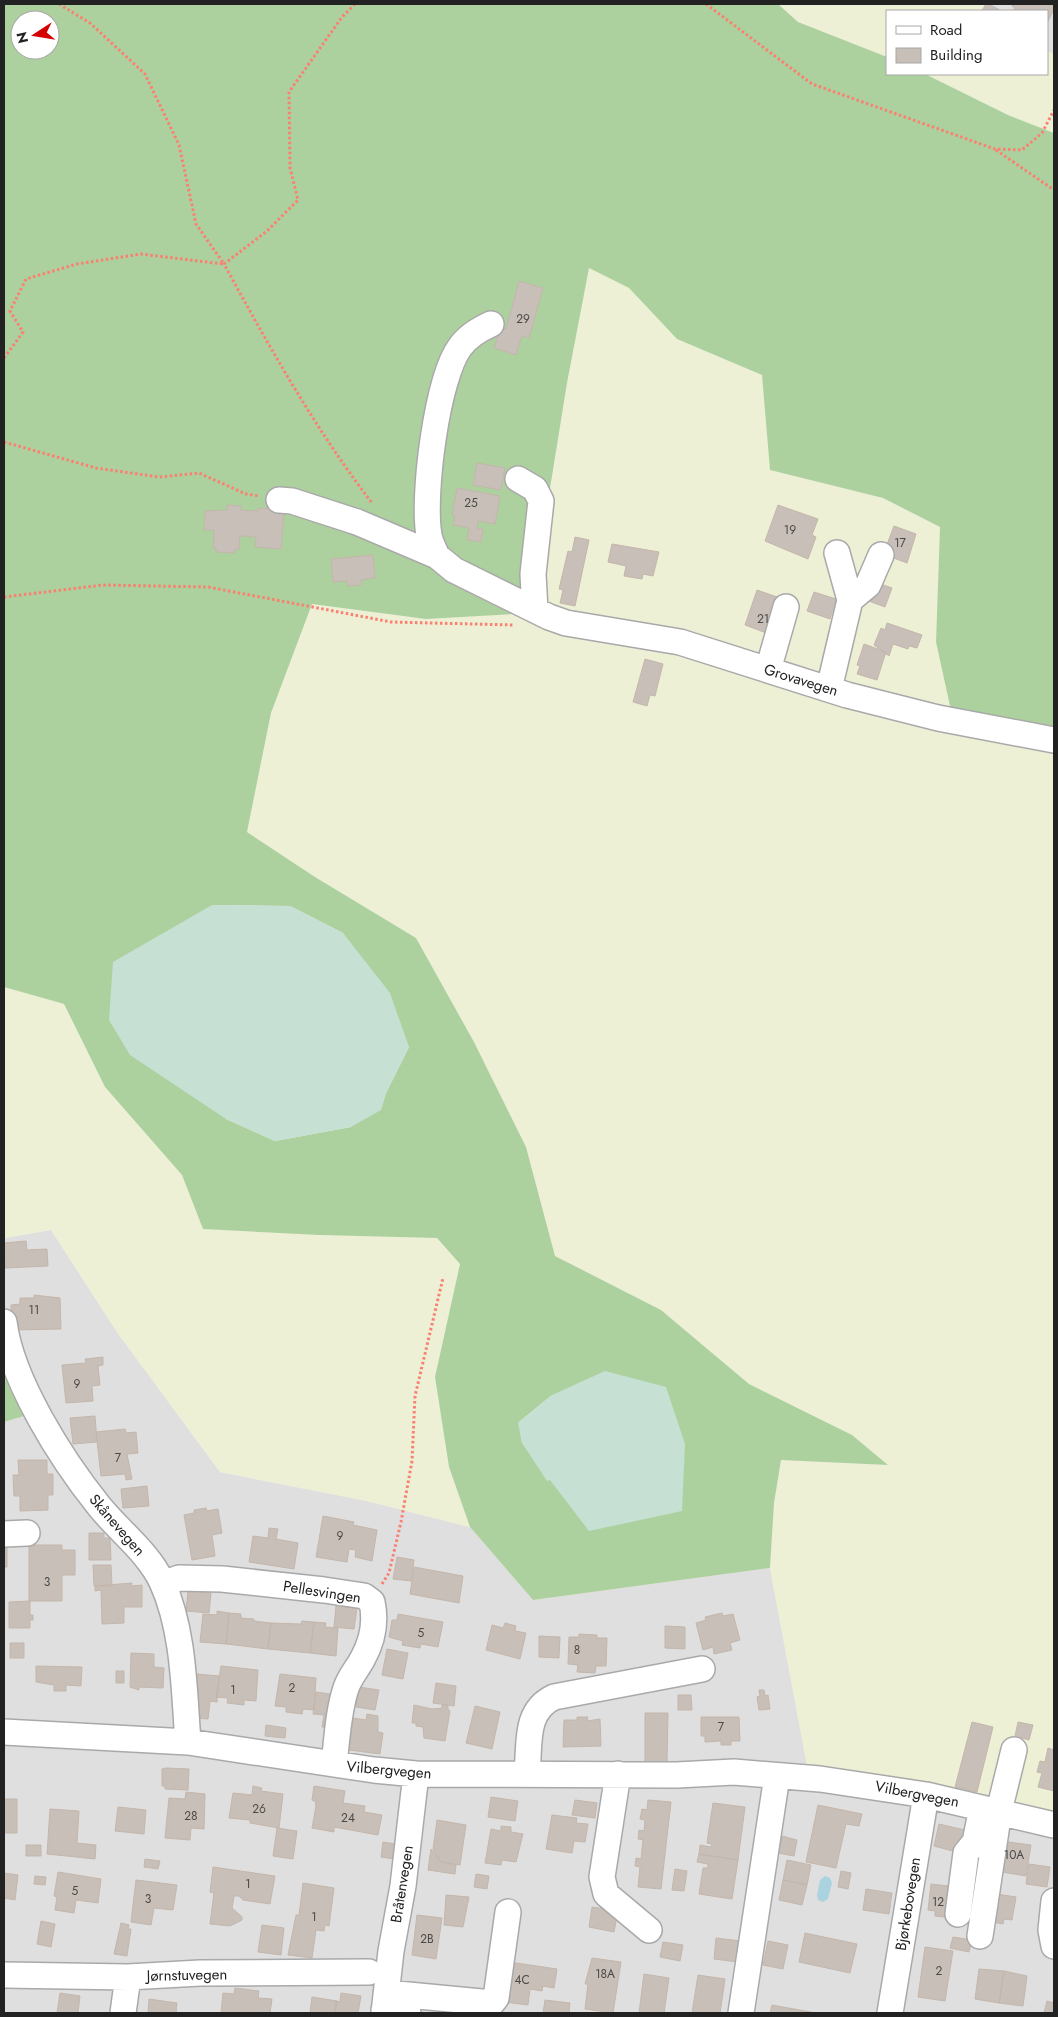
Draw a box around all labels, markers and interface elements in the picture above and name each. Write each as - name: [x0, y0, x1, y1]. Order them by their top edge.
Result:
- north arrow: [10, 10, 60, 60]
- legend: [886, 10, 1048, 75]
- text: Road: [930, 19, 962, 41]
- text: N: [11, 30, 33, 45]
- text: Building: [930, 44, 982, 66]
- house number: 29: [516, 310, 530, 328]
- house number: 25: [464, 494, 478, 512]
- house number: 19: [784, 521, 796, 539]
- house number: 17: [894, 534, 907, 552]
- house number: 21: [757, 610, 769, 628]
- street label: Grovavegen: [761, 658, 841, 702]
- house number: 11: [29, 1301, 39, 1319]
- house number: 9: [74, 1375, 81, 1393]
- house number: 7: [115, 1449, 122, 1467]
- street label: Skånevegen: [84, 1489, 150, 1561]
- house number: 9: [337, 1527, 344, 1545]
- house number: 3: [44, 1573, 51, 1591]
- street label: Pellesvingen: [281, 1575, 363, 1609]
- house number: 5: [418, 1624, 425, 1642]
- house number: 8: [574, 1641, 580, 1659]
- house number: 2: [289, 1679, 296, 1697]
- house number: 1: [230, 1681, 236, 1699]
- house number: 7: [718, 1718, 725, 1736]
- street label: Vilbergvegen: [346, 1755, 432, 1785]
- street label: Vilbergvegen: [873, 1775, 961, 1813]
- house number: 26: [252, 1800, 266, 1818]
- house number: 28: [184, 1807, 198, 1825]
- house number: 24: [341, 1809, 355, 1827]
- street label: Bråtenvegen: [385, 1844, 419, 1924]
- house number: 10A: [1004, 1846, 1024, 1864]
- street label: Bjørkebovegen: [890, 1856, 926, 1952]
- house number: 1: [245, 1875, 251, 1893]
- house number: 5: [72, 1882, 79, 1900]
- house number: 3: [145, 1890, 152, 1908]
- house number: 12: [932, 1893, 944, 1911]
- house number: 1: [311, 1908, 317, 1926]
- house number: 2B: [420, 1930, 434, 1948]
- house number: 2: [936, 1962, 943, 1980]
- street label: Jørnstuvegen: [145, 1963, 227, 1987]
- house number: 18A: [595, 1965, 615, 1983]
- house number: 4C: [514, 1971, 530, 1989]

